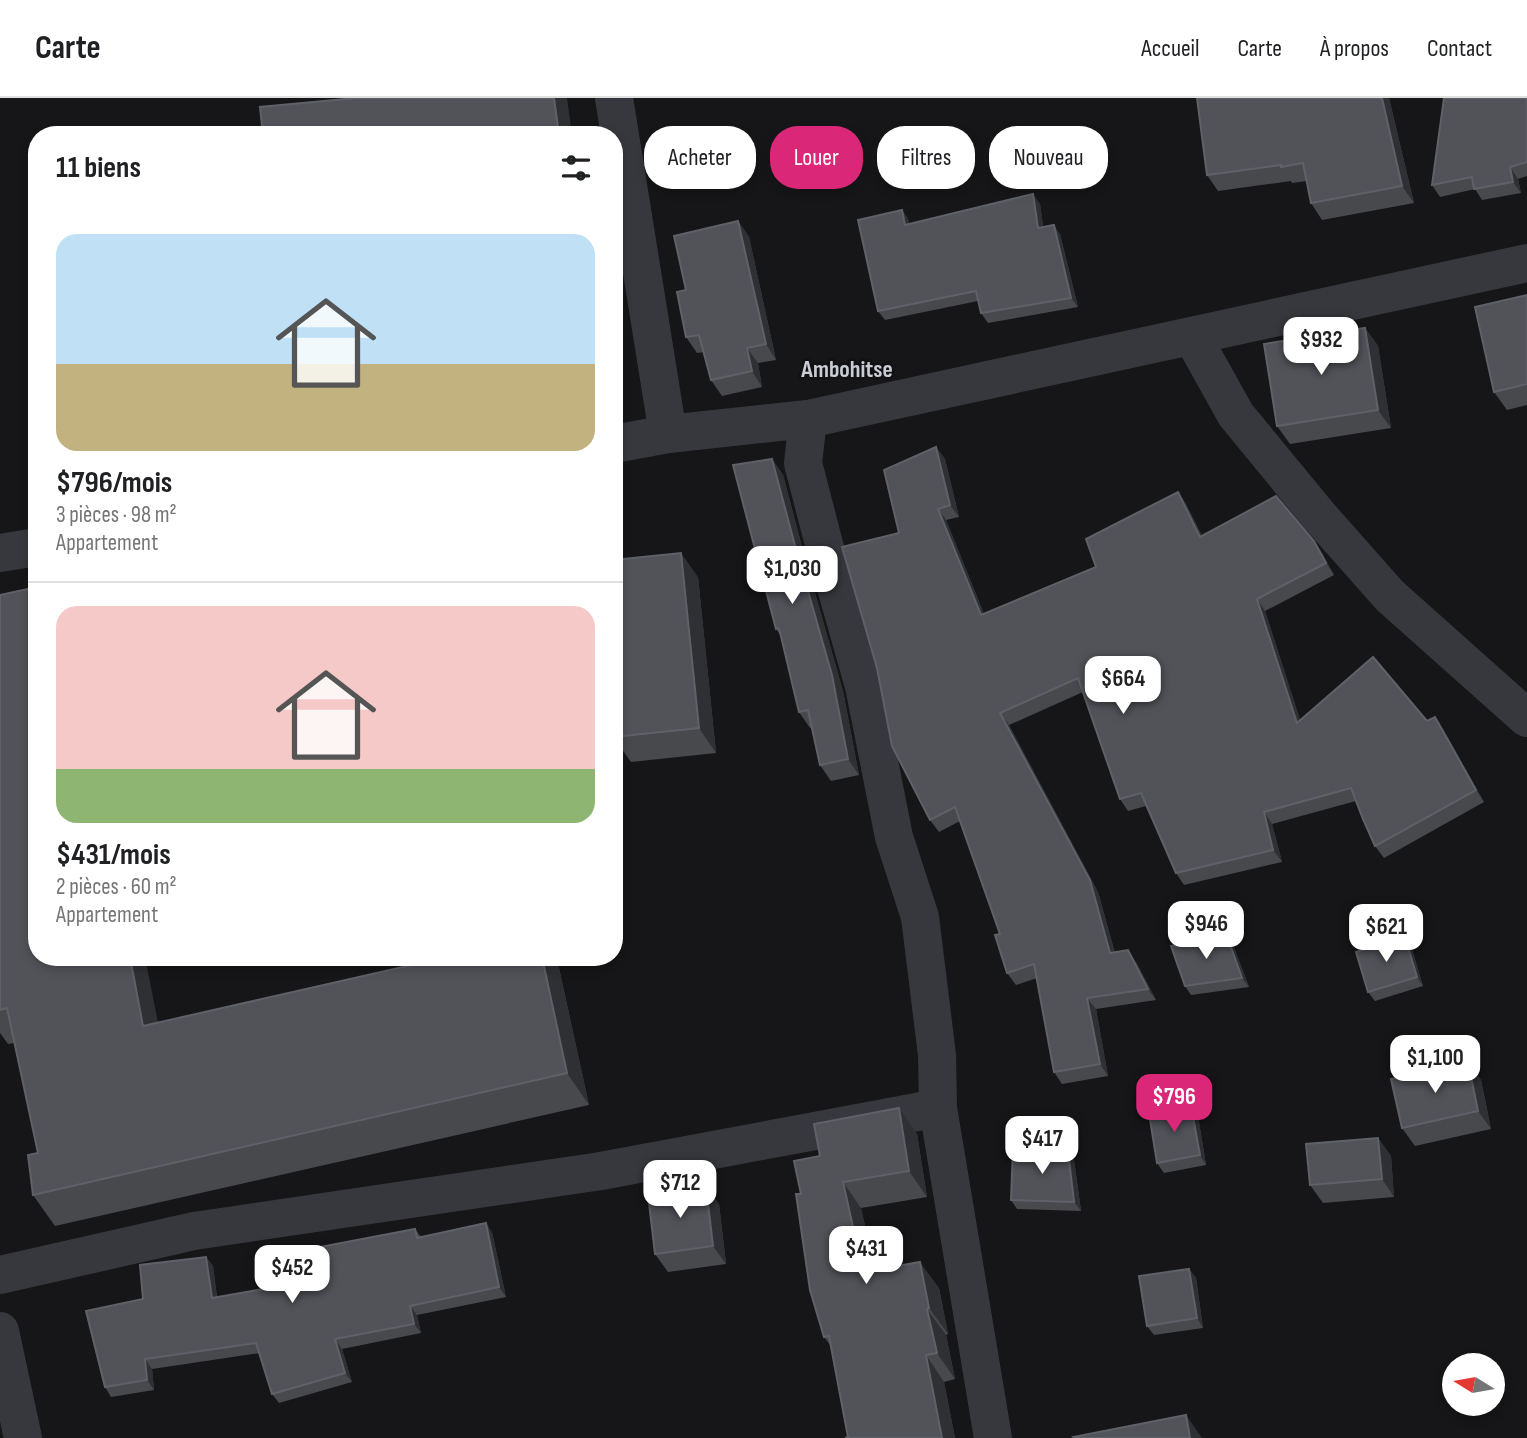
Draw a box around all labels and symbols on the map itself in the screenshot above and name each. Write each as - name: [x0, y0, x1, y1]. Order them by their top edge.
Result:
- pin: $932: [1280, 317, 1362, 377]
- district label: Ambohitse: [800, 355, 893, 384]
- pin: $1,030: [735, 546, 849, 606]
- pin: $664: [1082, 656, 1164, 716]
- pin: $946: [1165, 902, 1247, 961]
- pin: $621: [1345, 904, 1427, 964]
- pin: $1,100: [1378, 1035, 1492, 1095]
- pin: $796: [1133, 1074, 1215, 1134]
- pin: $417: [1001, 1116, 1083, 1176]
- pin: $712: [639, 1160, 721, 1220]
- pin: $431: [825, 1226, 907, 1286]
- pin: $452: [251, 1246, 333, 1305]
- north arrow: [1442, 1353, 1505, 1416]

